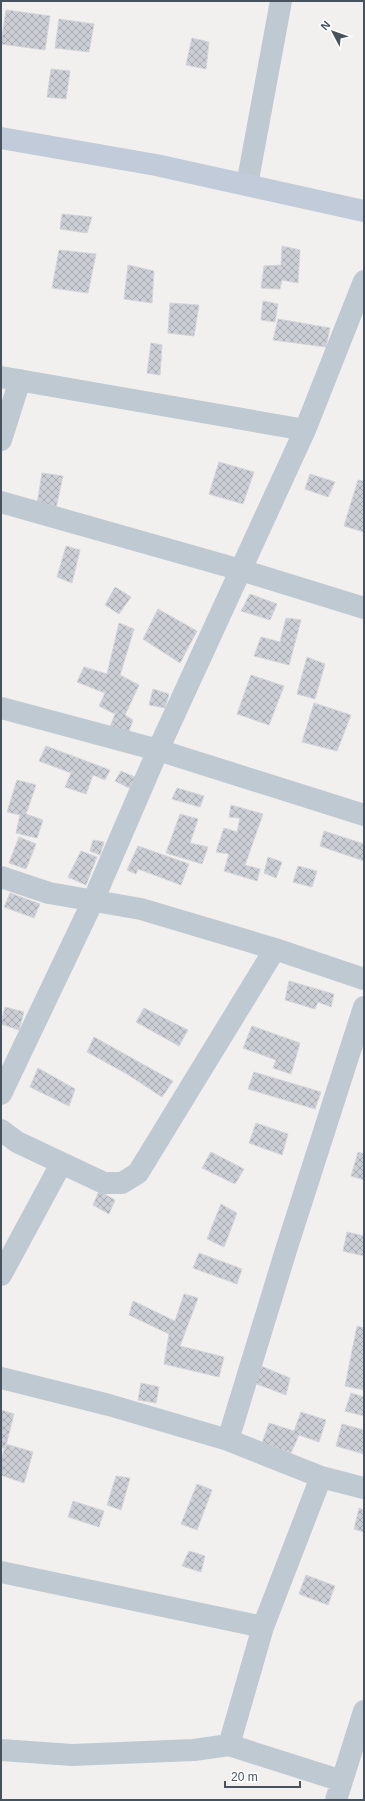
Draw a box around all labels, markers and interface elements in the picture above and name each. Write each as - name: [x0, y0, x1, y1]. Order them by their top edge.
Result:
- north arrow: [313, 12, 353, 52]
- text: N: [318, 18, 333, 32]
- scale bar: [225, 1763, 300, 1789]
- text: 20 m: [231, 1770, 258, 1784]

